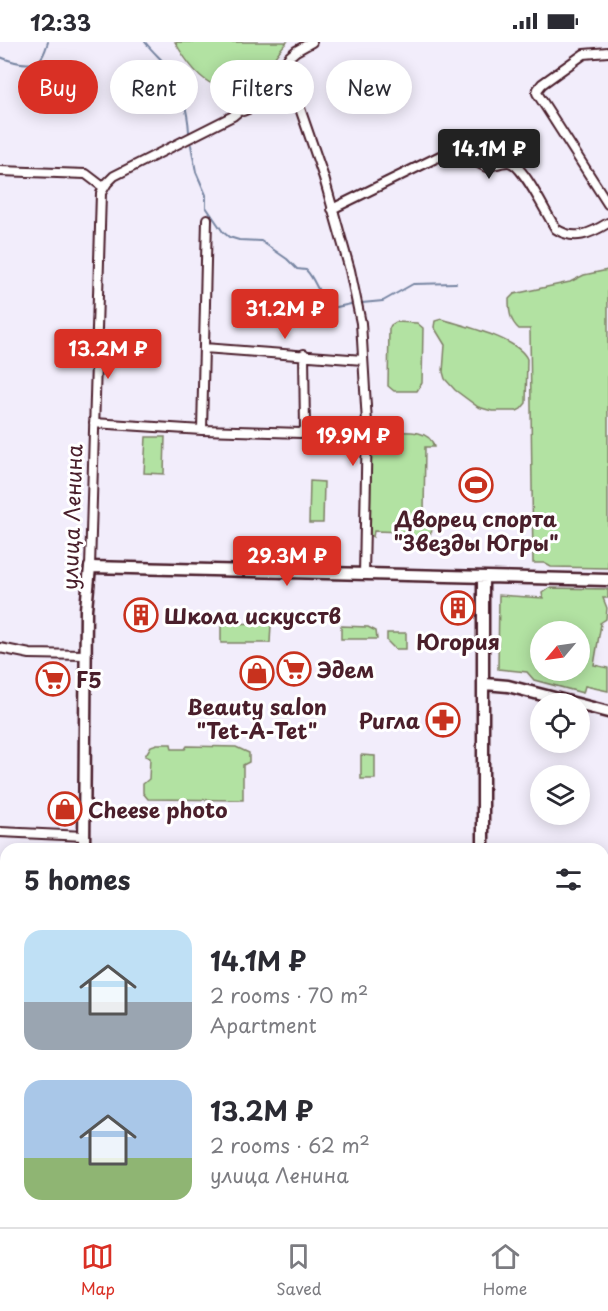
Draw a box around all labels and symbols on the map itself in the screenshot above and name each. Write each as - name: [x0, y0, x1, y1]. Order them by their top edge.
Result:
- pin: 14.1M ₽: [434, 129, 544, 180]
- pin: 31.2M ₽: [230, 289, 340, 340]
- pin: 13.2M ₽: [53, 329, 163, 380]
- pin: 19.9M ₽: [298, 416, 408, 467]
- street label: улица Ленина: [52, 443, 90, 590]
- sports icon: Дворец спорта "Звезды Югры": [458, 467, 494, 503]
- place label: Дворец спорта "Звезды Югры": [393, 502, 559, 558]
- pin: 29.3M ₽: [232, 536, 342, 587]
- building icon: Югория: [440, 590, 476, 626]
- building icon: Школа искусств: [123, 597, 159, 633]
- place label: Школа искусств: [164, 599, 341, 631]
- north arrow: [530, 621, 590, 681]
- place label: Югория: [416, 625, 500, 657]
- supermarket icon: Эдем: [276, 651, 312, 687]
- place label: Эдем: [317, 653, 374, 685]
- shop icon: Beauty salon "Tet-A-Tet": [239, 655, 275, 691]
- supermarket icon: F5: [35, 661, 71, 697]
- place label: F5: [76, 663, 102, 695]
- place label: Beauty salon "Tet-A-Tet": [187, 690, 327, 746]
- pharmacy icon: Ригла: [425, 702, 461, 738]
- place label: Ригла: [359, 704, 420, 736]
- shop icon: Cheese photo: [47, 791, 83, 827]
- place label: Cheese photo: [88, 793, 227, 825]

